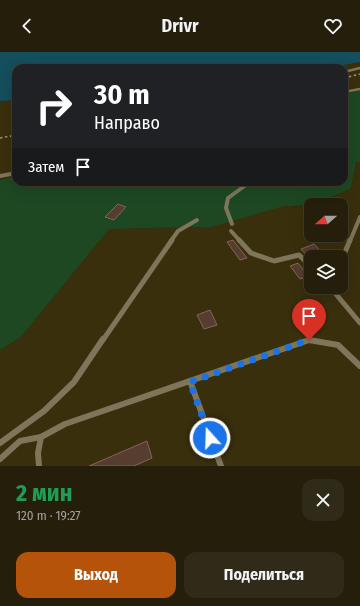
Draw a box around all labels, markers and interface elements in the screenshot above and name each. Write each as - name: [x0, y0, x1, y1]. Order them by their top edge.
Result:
- icon: back: [16, 15, 38, 37]
- text: Drivr: [161, 15, 199, 37]
- icon: heart: [322, 15, 344, 37]
- text: 30 m: [94, 78, 150, 111]
- icon: right: [28, 80, 80, 132]
- text: Направо: [94, 112, 160, 134]
- icon: arrive: [72, 156, 94, 178]
- text: Затем: [28, 158, 64, 176]
- north arrow: [304, 198, 348, 242]
- map controls: [304, 198, 348, 294]
- button: layers: [304, 250, 348, 294]
- pin: [292, 299, 326, 340]
- icon: arrive: [298, 305, 320, 327]
- position arrow: [189, 417, 231, 459]
- text: 2 мин: [16, 479, 72, 507]
- button: close: [302, 479, 344, 521]
- text: 120 m · 19:27: [16, 508, 81, 523]
- button: Выход: [16, 552, 176, 598]
- button: Поделиться: [184, 552, 344, 598]

